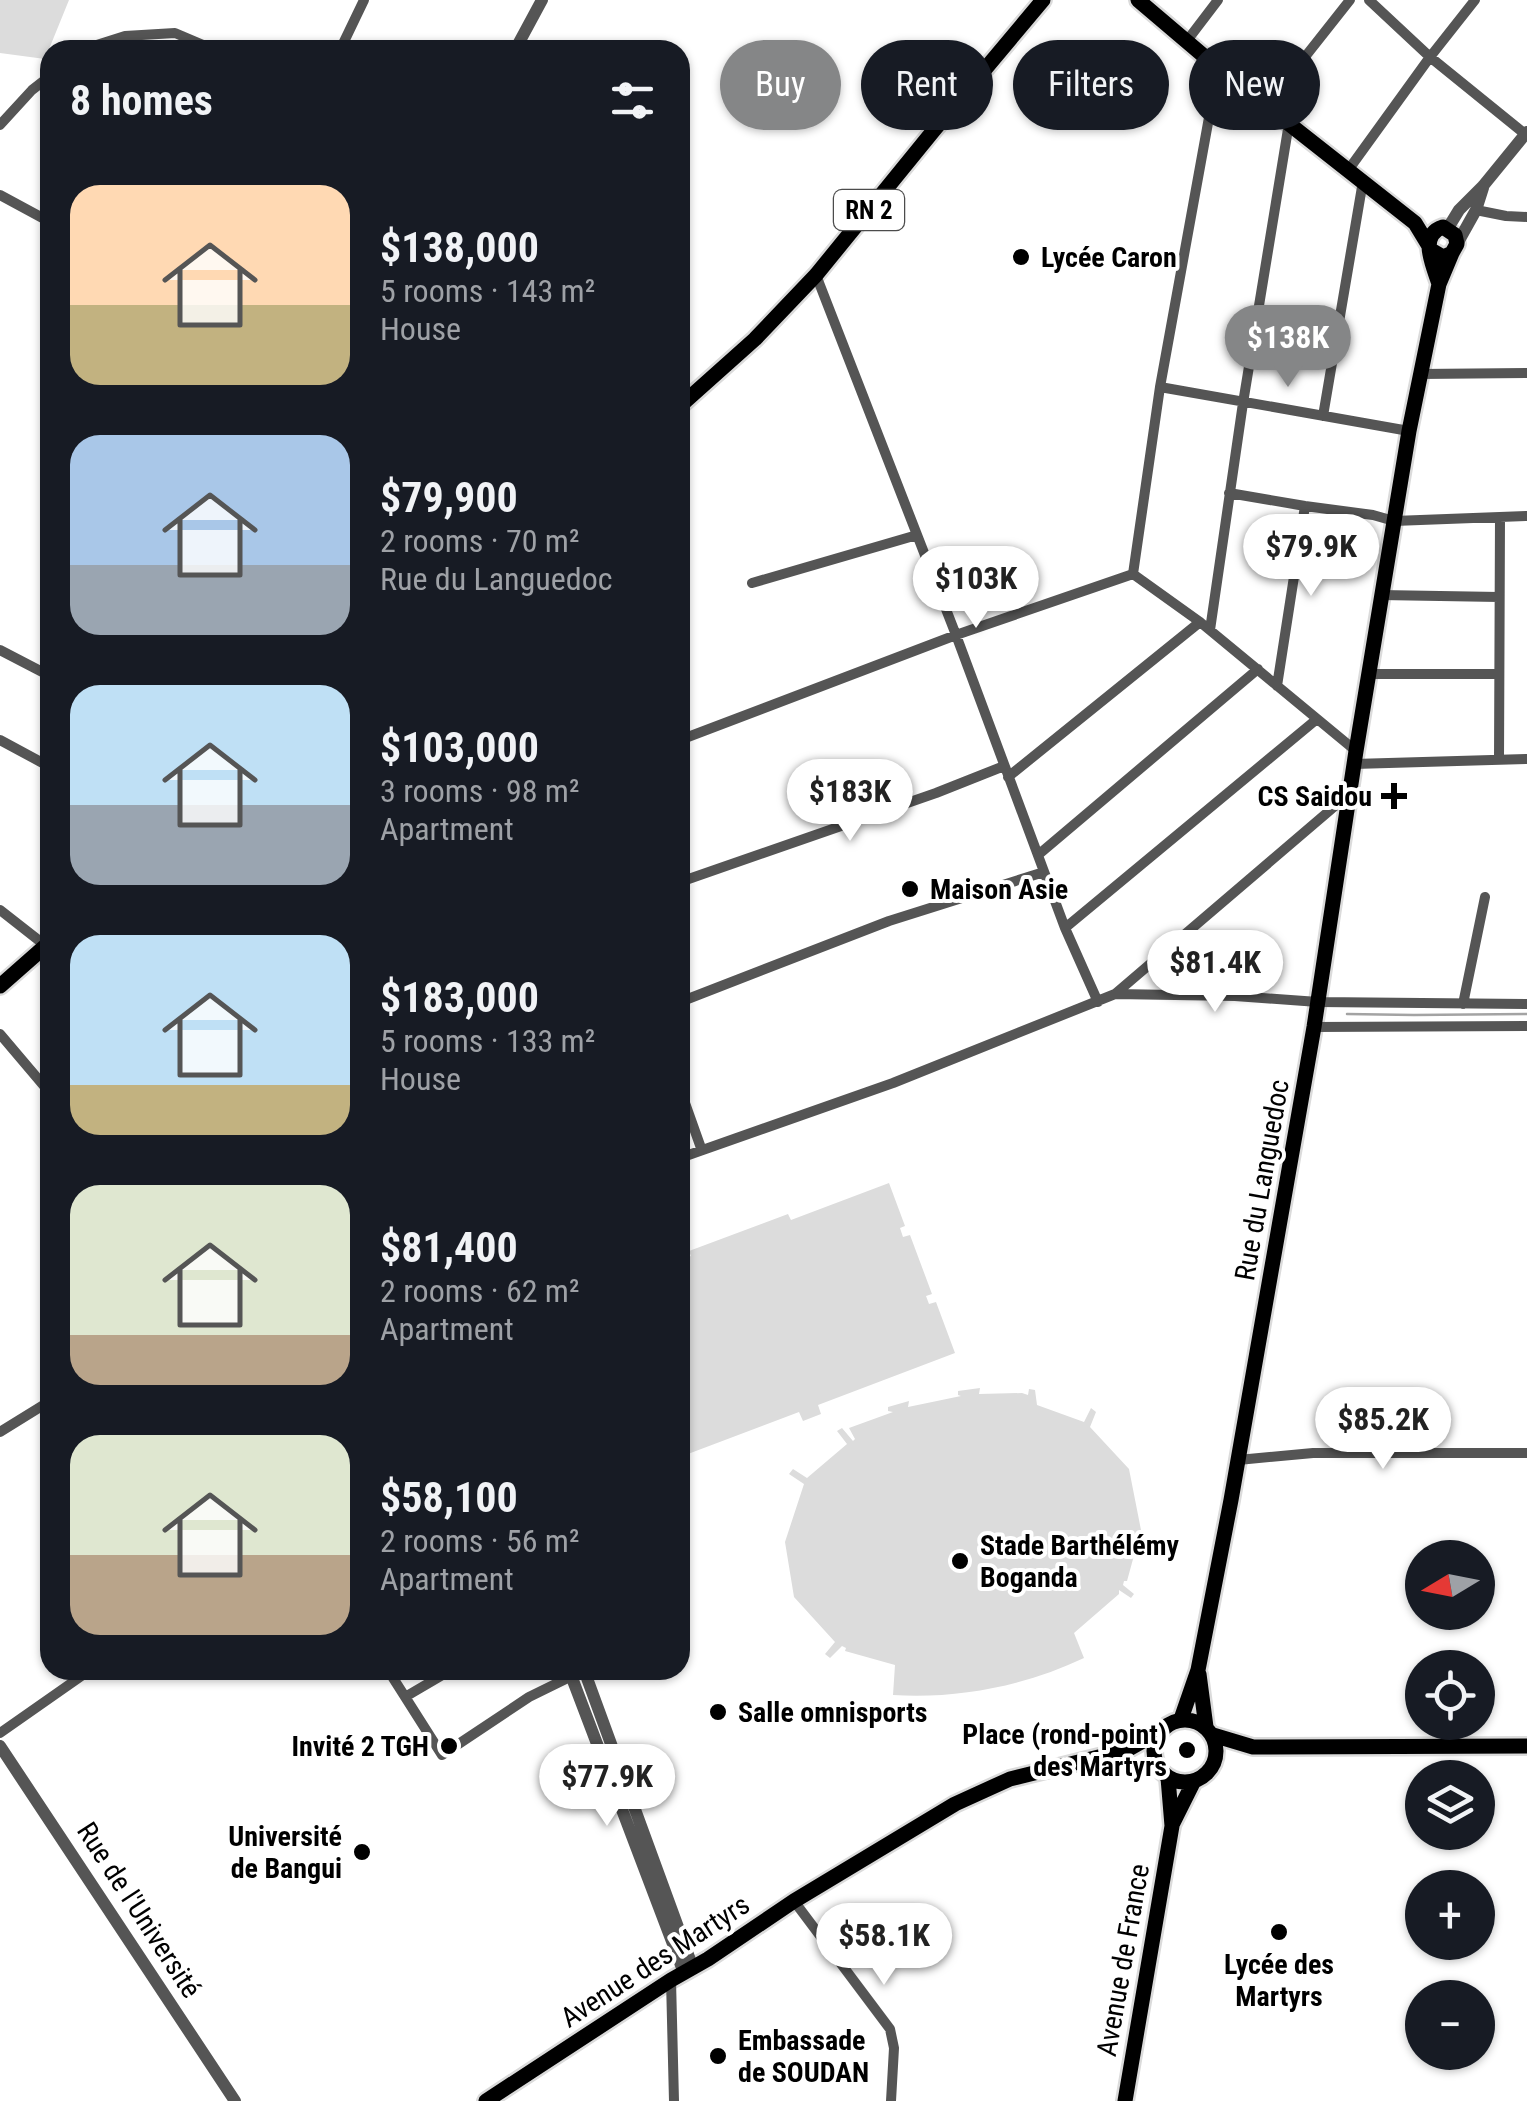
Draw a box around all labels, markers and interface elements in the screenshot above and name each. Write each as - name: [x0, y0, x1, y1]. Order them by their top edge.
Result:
- chip: Buy: [720, 40, 841, 130]
- chip: Rent: [861, 40, 993, 130]
- chip: Filters: [1013, 40, 1169, 130]
- chip: New: [1189, 40, 1320, 130]
- icon: filters: [605, 73, 660, 128]
- text: 8 homes: [70, 76, 213, 125]
- road number: RN 2: [834, 190, 904, 230]
- text: $138,000: [380, 223, 539, 272]
- icon: home: [150, 225, 270, 345]
- place label: Lycée Caron: [1041, 241, 1177, 274]
- marker: Lycée Caron: [1010, 246, 1032, 268]
- text: 5 rooms · 143 m²: [380, 272, 595, 310]
- pin: $138K: [1218, 305, 1358, 390]
- text: House: [380, 310, 461, 348]
- text: $138K: [1247, 318, 1329, 356]
- text: $79,900: [380, 473, 518, 522]
- icon: home: [150, 475, 270, 595]
- pin: $79.9K: [1230, 514, 1392, 599]
- text: 2 rooms · 70 m²: [380, 522, 579, 560]
- text: $79.9K: [1265, 527, 1357, 565]
- pin: $103K: [906, 546, 1046, 631]
- text: $103K: [935, 559, 1017, 597]
- text: Rue du Languedoc: [380, 560, 613, 598]
- text: $103,000: [380, 723, 539, 772]
- icon: home: [150, 725, 270, 845]
- pin: $183K: [780, 759, 920, 844]
- text: 3 rooms · 98 m²: [380, 772, 579, 810]
- text: $183K: [809, 772, 891, 810]
- place label: CS Saidou: [1258, 780, 1372, 813]
- marker: CS Saidou: [1381, 783, 1407, 809]
- text: Apartment: [380, 810, 514, 848]
- place label: Maison Asie: [930, 873, 1068, 906]
- marker: Maison Asie: [899, 878, 921, 900]
- pin: $81.4K: [1134, 930, 1296, 1015]
- text: $81.4K: [1169, 943, 1261, 981]
- text: $183,000: [380, 973, 539, 1022]
- icon: home: [150, 975, 270, 1095]
- text: 5 rooms · 133 m²: [380, 1022, 595, 1060]
- text: House: [380, 1060, 461, 1098]
- street label: Rue du Languedoc: [1228, 1077, 1296, 1283]
- text: $81,400: [380, 1223, 518, 1272]
- icon: home: [150, 1225, 270, 1345]
- text: 2 rooms · 62 m²: [380, 1272, 579, 1310]
- text: Apartment: [380, 1310, 514, 1348]
- pin: $85.2K: [1302, 1387, 1464, 1472]
- text: $85.2K: [1337, 1400, 1429, 1438]
- text: $58,100: [380, 1473, 518, 1522]
- icon: home: [150, 1475, 270, 1595]
- text: 2 rooms · 56 m²: [380, 1522, 579, 1560]
- place label: Stade Barthélémy Boganda: [980, 1529, 1179, 1594]
- north arrow: [1405, 1540, 1495, 1630]
- map controls: [1405, 1540, 1495, 2070]
- marker: Stade Barthélémy Boganda: [949, 1550, 971, 1572]
- text: Apartment: [380, 1560, 514, 1598]
- button: locate: [1405, 1650, 1495, 1740]
- place label: Salle omnisports: [738, 1696, 928, 1729]
- marker: Salle omnisports: [707, 1701, 729, 1723]
- place label: Place (rond-point) des Martyrs: [962, 1718, 1167, 1783]
- place label: Invité 2 TGH: [291, 1730, 429, 1763]
- marker: Invité 2 TGH: [438, 1735, 460, 1757]
- marker: Place (rond-point) des Martyrs: [1176, 1739, 1198, 1761]
- pin: $77.9K: [526, 1744, 688, 1829]
- text: $77.9K: [561, 1757, 653, 1795]
- button: layers: [1405, 1760, 1495, 1850]
- street label: Rue de l'Université: [70, 1816, 208, 2004]
- place label: Université de Bangui: [228, 1820, 342, 1885]
- marker: Université de Bangui: [351, 1841, 373, 1863]
- street label: Avenue de France: [1090, 1861, 1156, 2059]
- button: +: [1405, 1870, 1495, 1960]
- street label: Avenue des Martyrs: [554, 1888, 756, 2034]
- pin: $58.1K: [803, 1903, 965, 1988]
- text: $58.1K: [838, 1916, 930, 1954]
- marker: Lycée des Martyrs: [1268, 1921, 1290, 1943]
- place label: Lycée des Martyrs: [1224, 1948, 1334, 2013]
- button: −: [1405, 1980, 1495, 2070]
- place label: Embassade de SOUDAN: [738, 2024, 869, 2089]
- marker: Embassade de SOUDAN: [707, 2045, 729, 2067]

